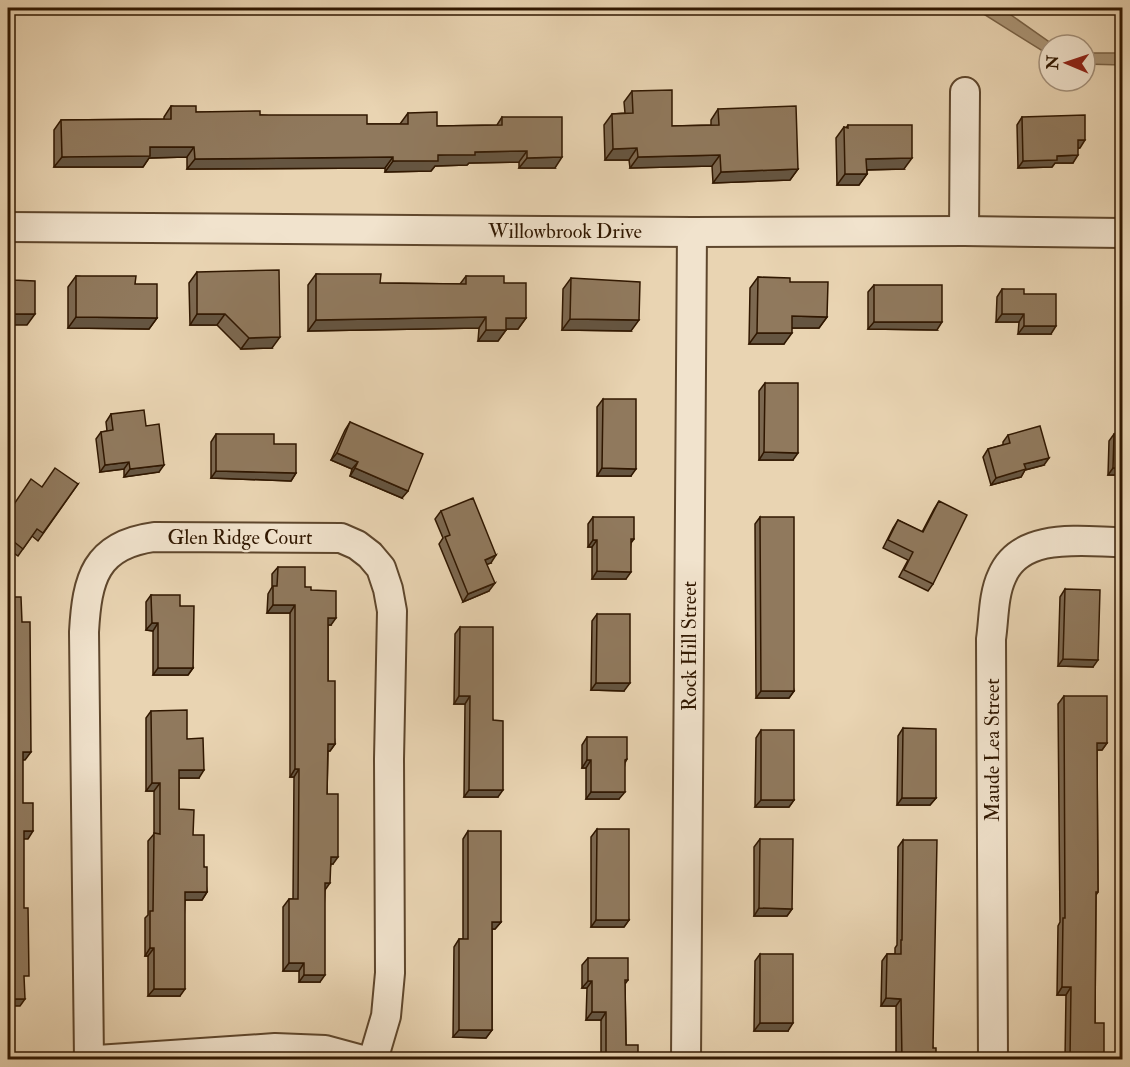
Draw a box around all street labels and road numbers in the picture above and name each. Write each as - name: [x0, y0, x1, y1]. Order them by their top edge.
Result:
- street label: Willowbrook Drive: [487, 219, 642, 244]
- street label: Glen Ridge Court: [167, 525, 313, 550]
- street label: Rock Hill Street: [677, 581, 702, 711]
- street label: Maude Lea Street: [980, 678, 1005, 822]

